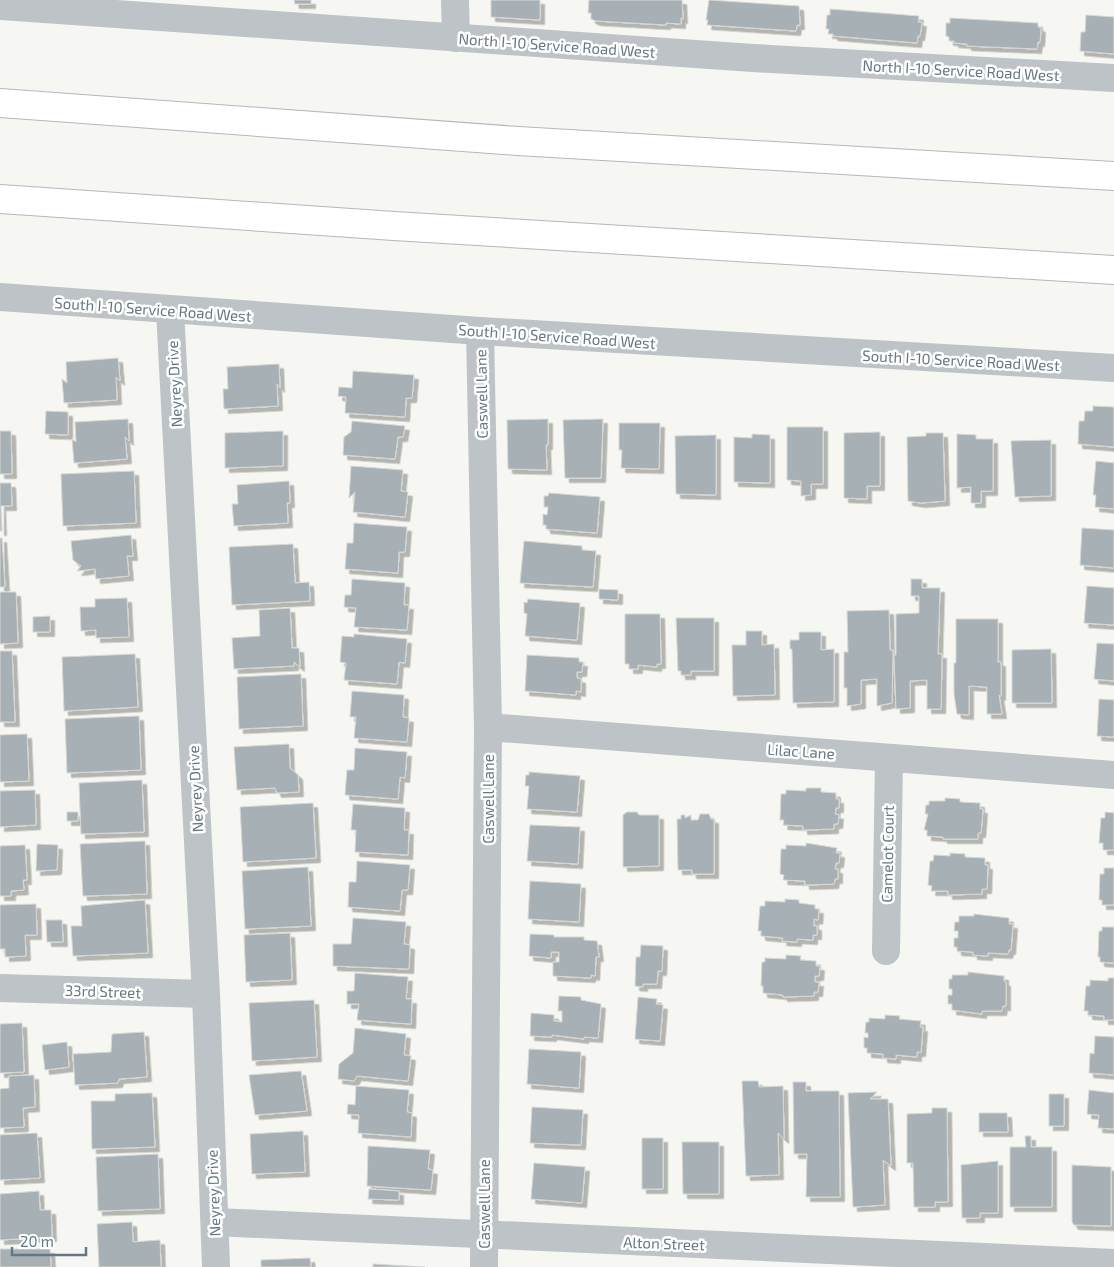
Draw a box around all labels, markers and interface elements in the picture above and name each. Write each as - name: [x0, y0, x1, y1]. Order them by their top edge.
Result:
- street label: North I-10 Service Road West: [458, 29, 656, 61]
- street label: North I-10 Service Road West: [862, 56, 1060, 84]
- street label: South I-10 Service Road West: [54, 293, 252, 325]
- street label: South I-10 Service Road West: [458, 320, 656, 352]
- street label: Neyrey Drive: [163, 340, 185, 428]
- street label: South I-10 Service Road West: [862, 346, 1060, 374]
- street label: Caswell Lane: [471, 349, 491, 439]
- street label: Lilac Lane: [767, 740, 835, 762]
- street label: Neyrey Drive: [184, 745, 206, 833]
- street label: Caswell Lane: [479, 754, 497, 844]
- street label: Camelot Court: [877, 805, 897, 903]
- street label: 33rd Street: [65, 981, 142, 1001]
- street label: Neyrey Drive: [202, 1149, 224, 1237]
- street label: Caswell Lane: [475, 1159, 493, 1249]
- scale bar: [12, 1224, 86, 1256]
- text: 20 m: [20, 1232, 54, 1250]
- street label: Alton Street: [623, 1233, 705, 1253]

